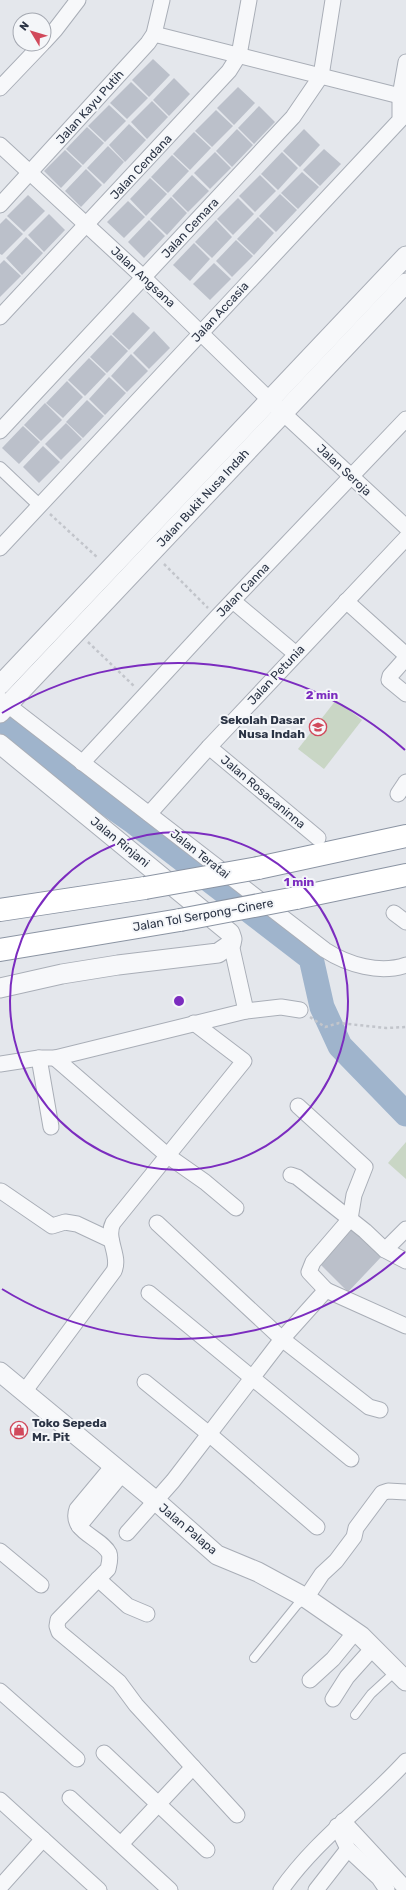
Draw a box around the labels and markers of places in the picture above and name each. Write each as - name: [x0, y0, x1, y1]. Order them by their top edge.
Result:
- place label: Sekolah Dasar Nusa Indah: [220, 713, 306, 741]
- school or university icon: Sekolah Dasar Nusa Indah: [308, 717, 328, 737]
- centre of rings: [172, 994, 186, 1008]
- place label: Toko Sepeda Mr. Pit: [32, 1416, 107, 1444]
- shop icon: Toko Sepeda Mr. Pit: [9, 1420, 29, 1440]

